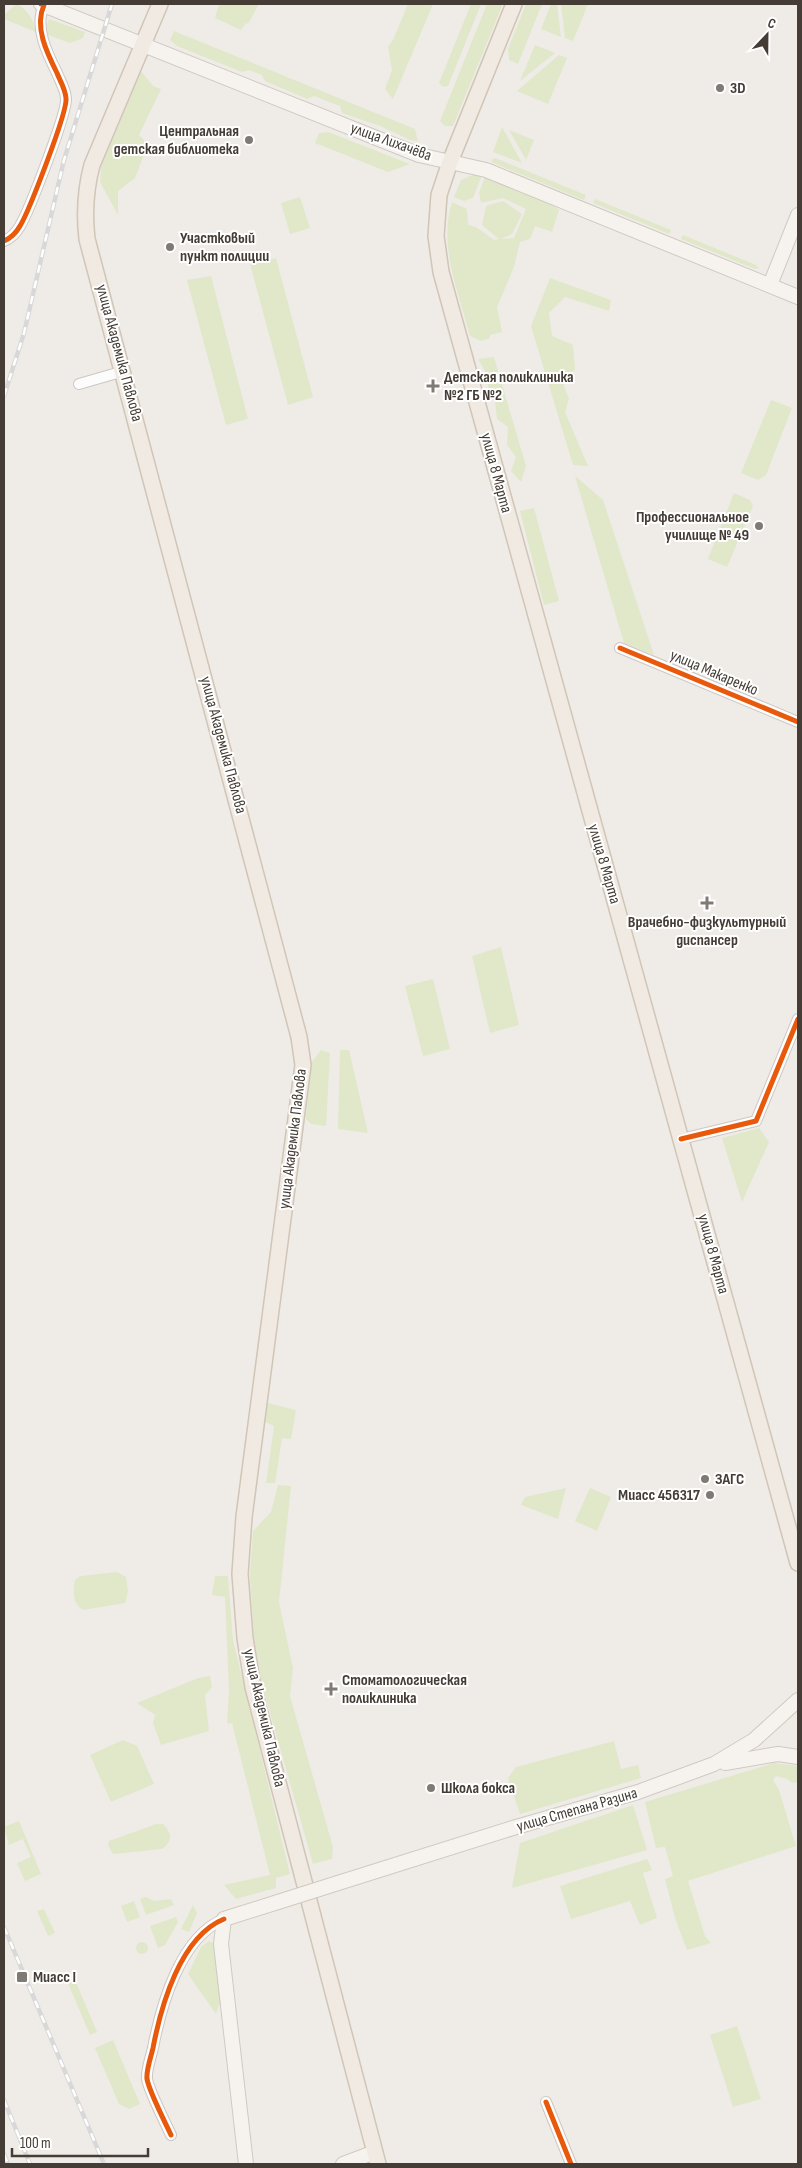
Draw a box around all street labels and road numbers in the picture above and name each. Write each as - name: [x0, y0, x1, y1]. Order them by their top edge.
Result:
- street label: улица Лихачёва: [348, 119, 434, 165]
- street label: улица Академика Павлова: [92, 282, 146, 424]
- street label: улица 8 Марта: [476, 431, 516, 515]
- street label: улица Макаренко: [667, 646, 761, 700]
- street label: улица Академика Павлова: [196, 674, 250, 816]
- street label: улица 8 Марта: [584, 822, 624, 906]
- street label: улица Академика Павлова: [275, 1068, 311, 1210]
- street label: улица 8 Марта: [693, 1212, 733, 1296]
- street label: улица Академика Павлова: [239, 1647, 289, 1789]
- street label: улица Степана Разина: [515, 1784, 639, 1836]

